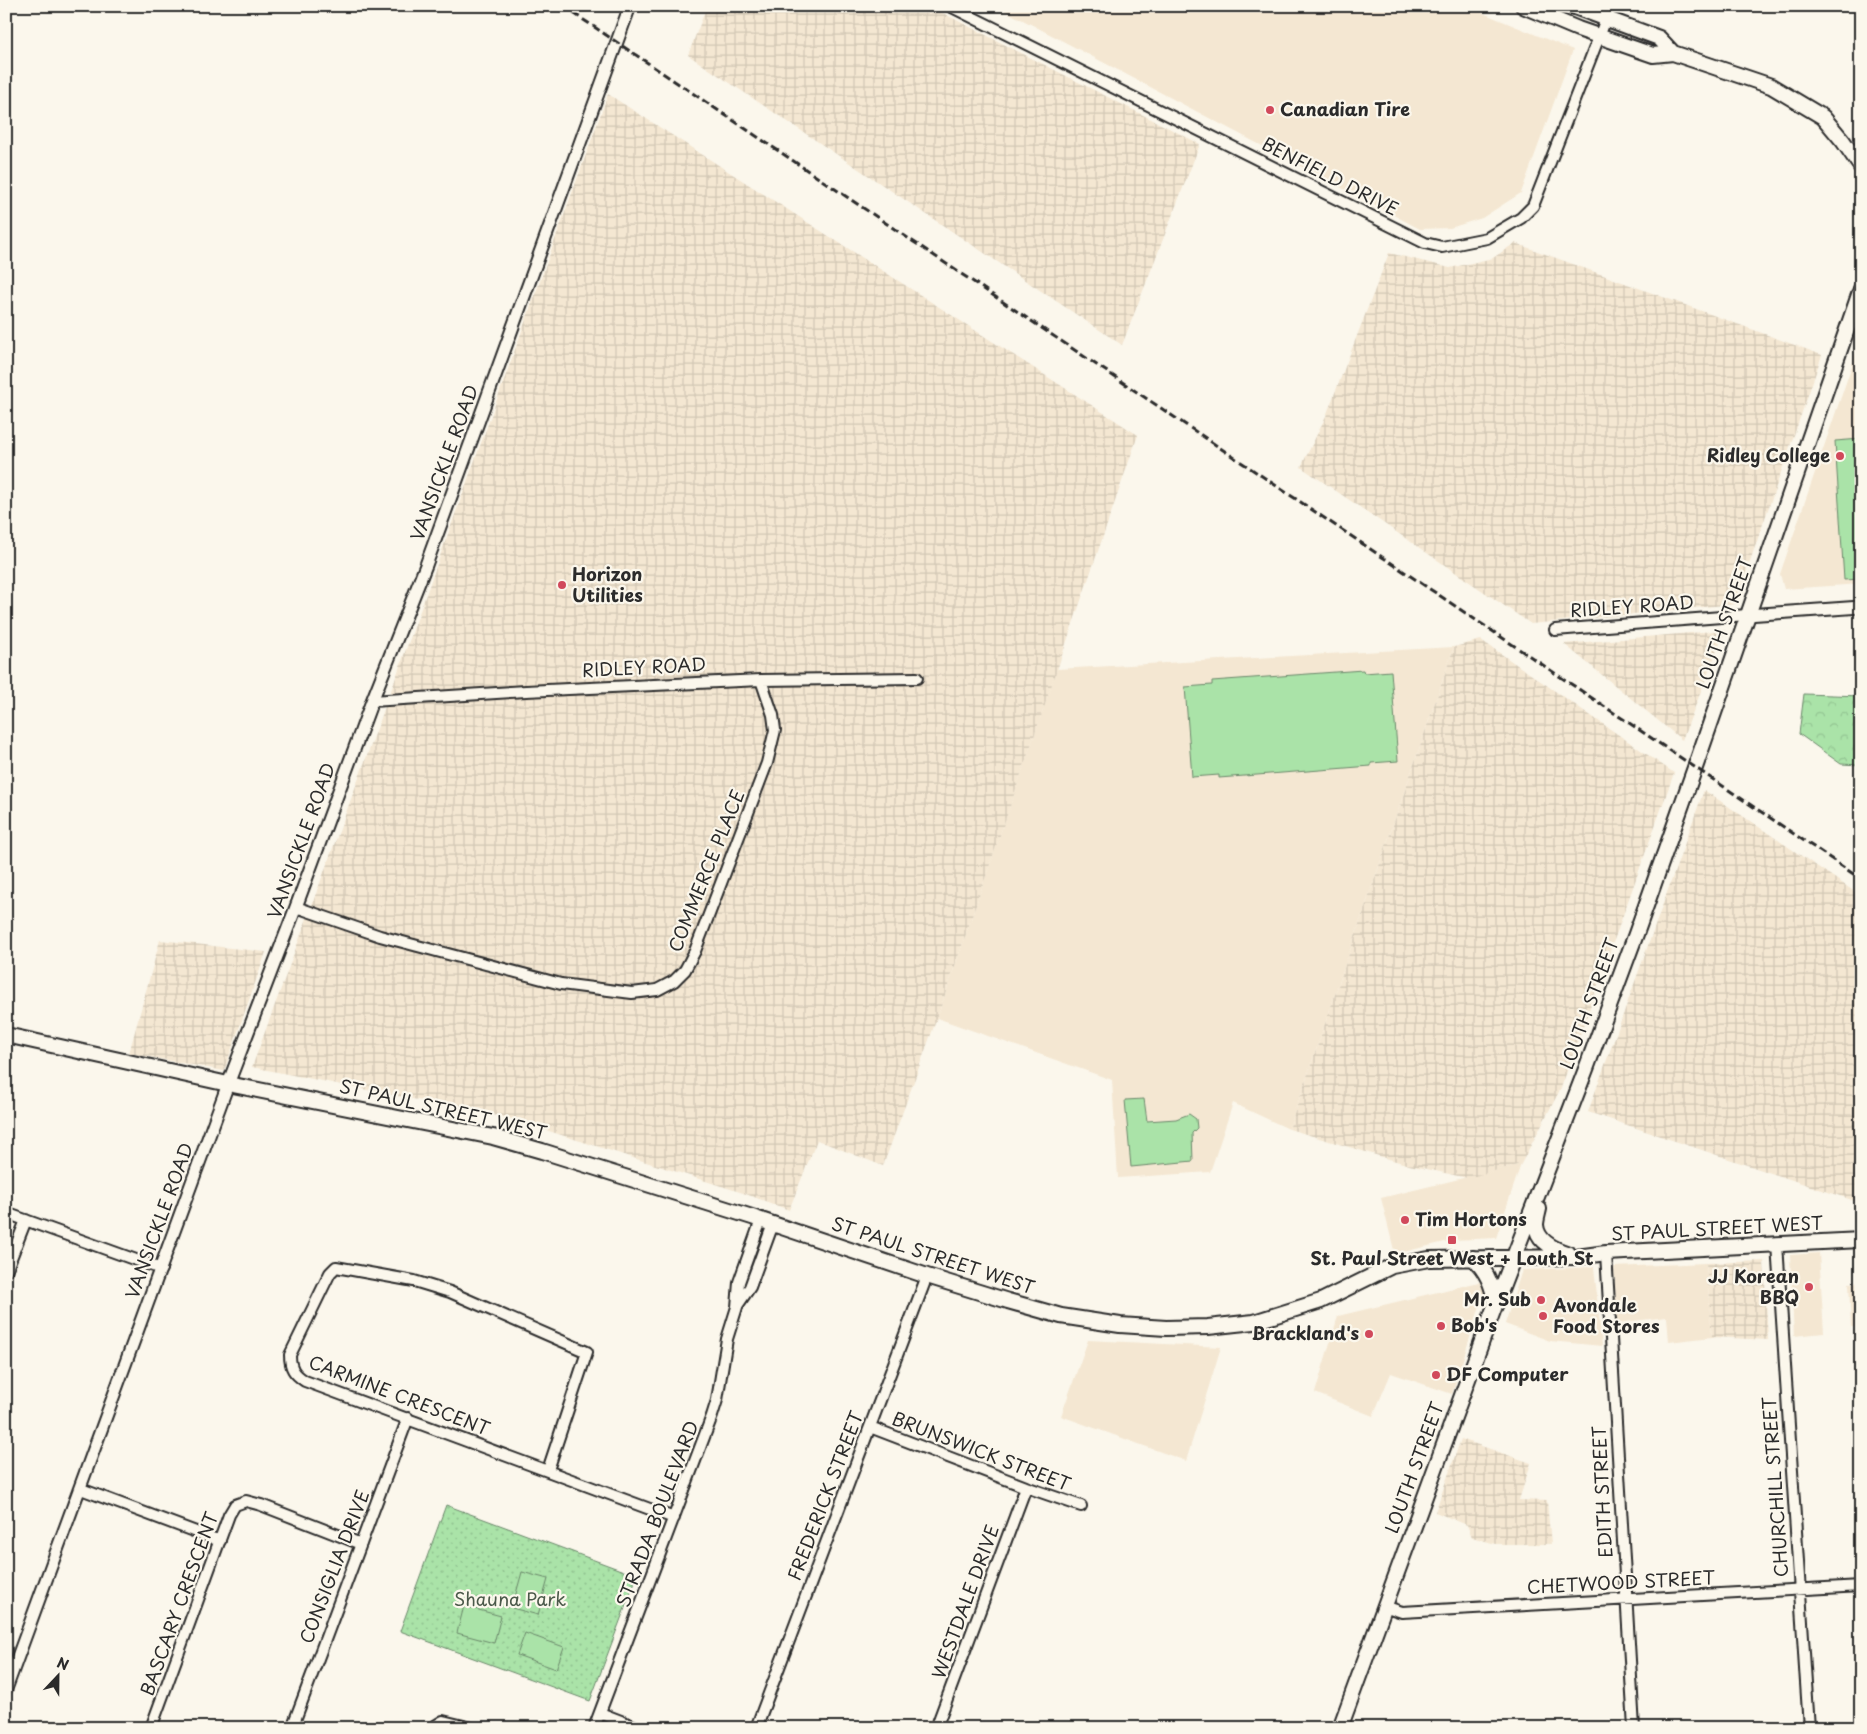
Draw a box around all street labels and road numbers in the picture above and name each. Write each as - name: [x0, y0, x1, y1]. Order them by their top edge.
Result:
- street label: BENFIELD DRIVE: [1258, 130, 1404, 222]
- street label: VANSICKLE ROAD: [403, 381, 484, 544]
- street label: LOUTH STREET: [1688, 552, 1759, 692]
- street label: RIDLEY ROAD: [1569, 588, 1695, 623]
- street label: RIDLEY ROAD: [581, 650, 707, 683]
- street label: VANSICKLE ROAD: [260, 759, 341, 922]
- street label: COMMERCE PLACE: [661, 785, 751, 956]
- street label: LOUTH STREET: [1552, 933, 1625, 1073]
- street label: ST PAUL STREET WEST: [337, 1072, 550, 1146]
- street label: VANSICKLE ROAD: [118, 1139, 199, 1302]
- street label: ST PAUL STREET WEST: [1610, 1208, 1824, 1247]
- street label: ST PAUL STREET WEST: [828, 1209, 1039, 1300]
- street label: CARMINE CRESCENT: [305, 1348, 495, 1442]
- street label: CHURCHILL STREET: [1755, 1395, 1794, 1578]
- street label: LOUTH STREET: [1377, 1397, 1450, 1537]
- street label: BRUNSWICK STREET: [888, 1404, 1075, 1497]
- street label: FREDERICK STREET: [780, 1406, 870, 1584]
- street label: STRADA BOULEVARD: [609, 1416, 705, 1611]
- street label: EDITH STREET: [1585, 1426, 1618, 1559]
- street label: CONSIGLIA DRIVE: [292, 1486, 375, 1647]
- street label: BASCARY CRESCENT: [133, 1507, 225, 1699]
- street label: WESTDALE DRIVE: [924, 1521, 1005, 1682]
- street label: CHETWOOD STREET: [1526, 1563, 1716, 1600]

